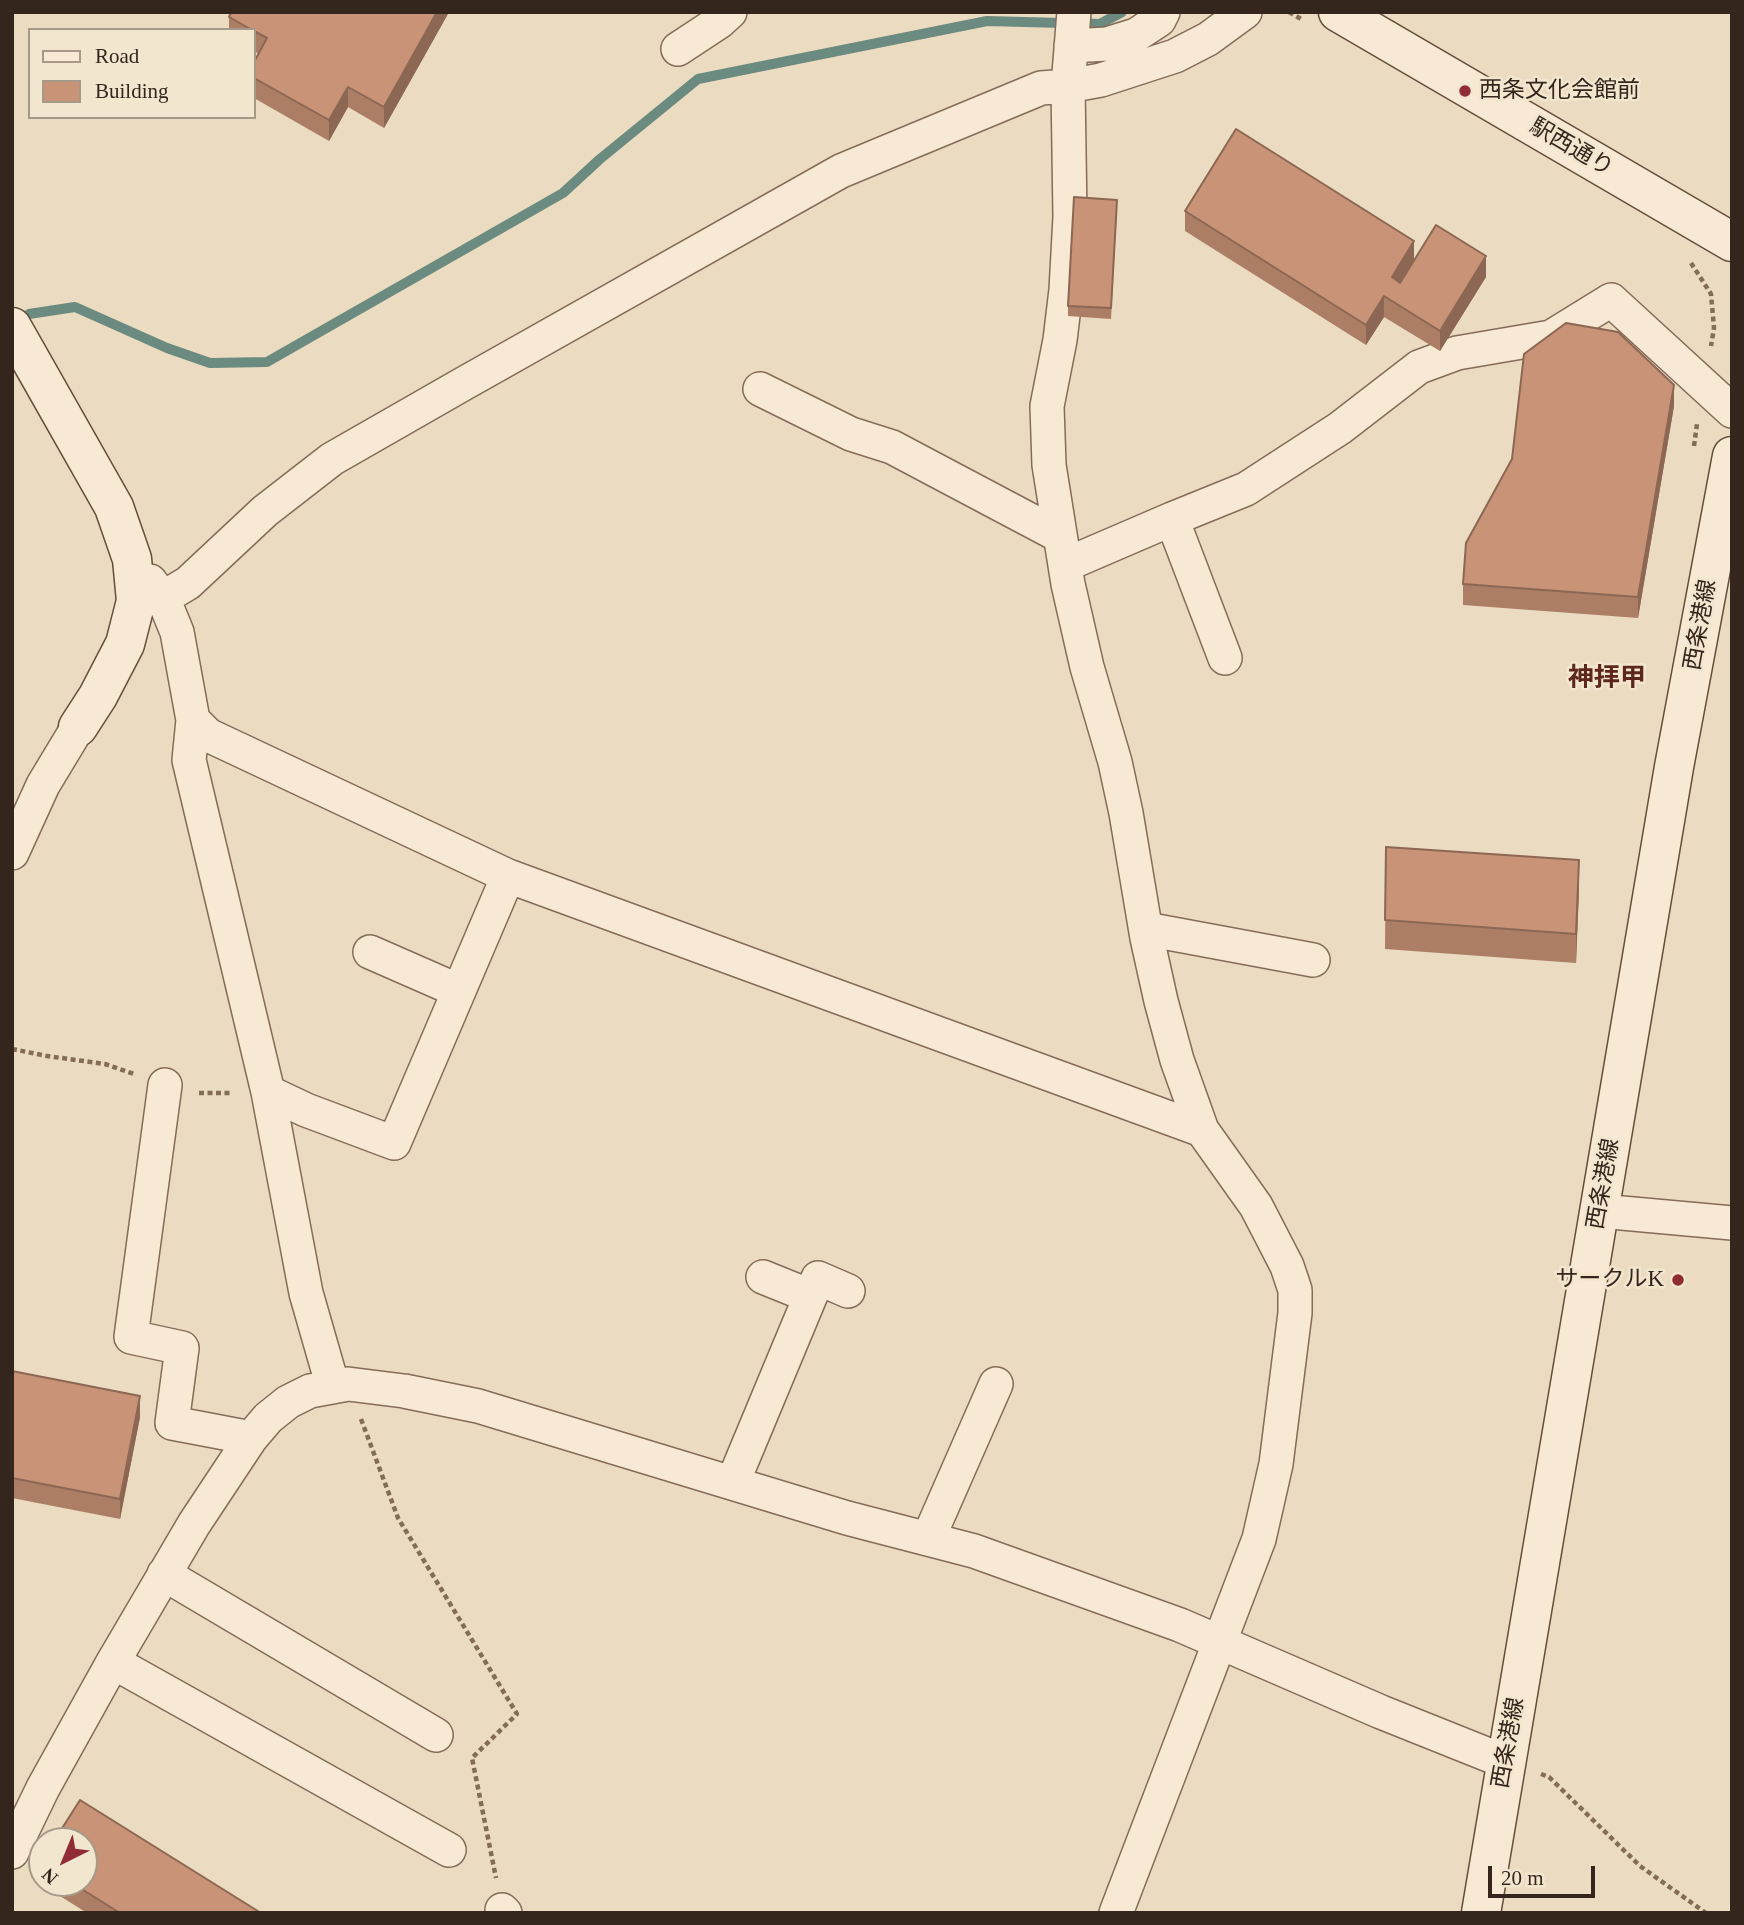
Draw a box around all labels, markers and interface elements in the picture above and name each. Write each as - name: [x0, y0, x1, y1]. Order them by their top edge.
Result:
- legend: [28, 28, 256, 119]
- text: Road: [95, 44, 139, 68]
- place label: 西条文化会館前: [1479, 77, 1640, 105]
- text: Building: [95, 79, 169, 103]
- marker: 西条文化会館前: [1457, 83, 1473, 99]
- street label: 駅西通り: [1524, 113, 1618, 183]
- street label: 西条港線: [1679, 577, 1723, 673]
- district label: 神拝甲: [1568, 663, 1646, 695]
- street label: 西条港線: [1582, 1136, 1626, 1232]
- place label: サークルK: [1555, 1266, 1664, 1294]
- marker: サークルK: [1670, 1272, 1686, 1288]
- street label: 西条港線: [1487, 1695, 1531, 1791]
- north arrow: [28, 1827, 98, 1897]
- scale bar: [1492, 1852, 1599, 1896]
- text: N: [38, 1864, 62, 1889]
- text: 20 m: [1501, 1866, 1544, 1890]

